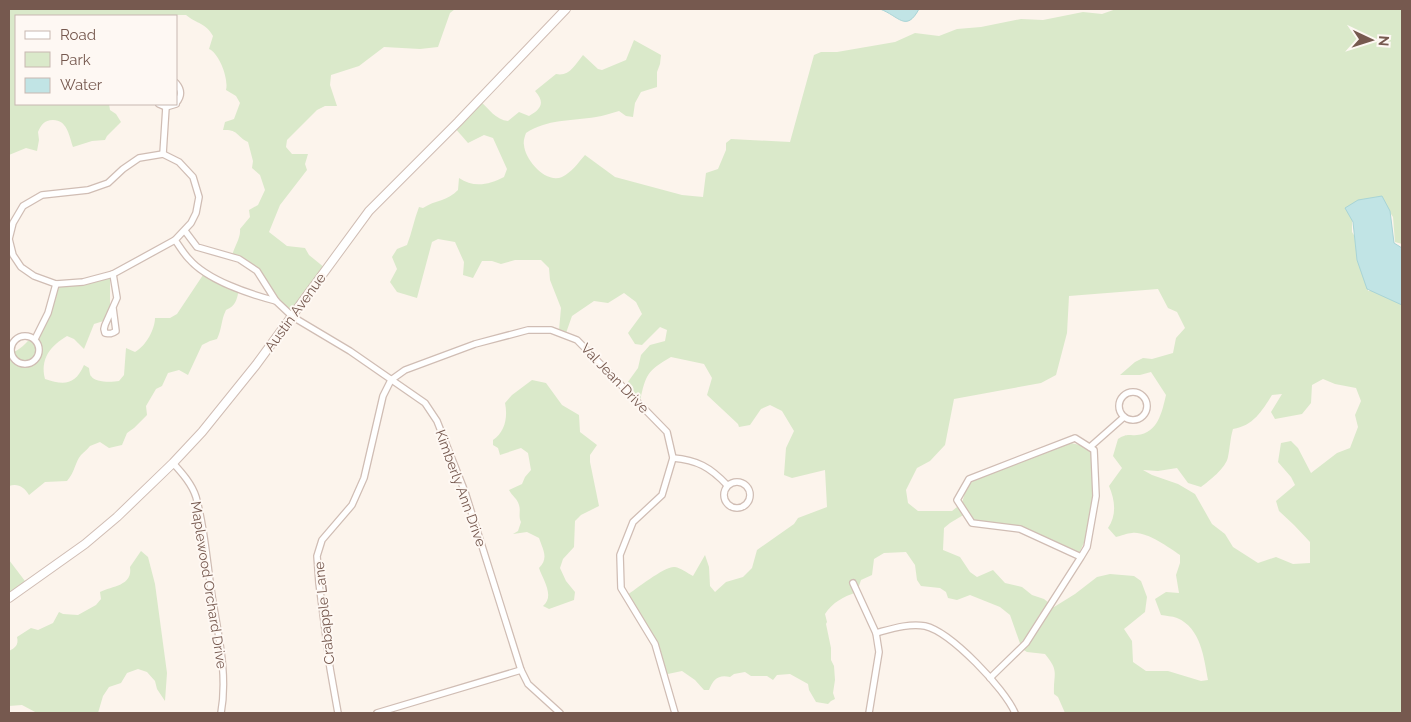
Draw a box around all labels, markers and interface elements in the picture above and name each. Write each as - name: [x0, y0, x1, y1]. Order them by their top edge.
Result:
- legend: [15, 15, 178, 105]
- north arrow: [1346, 15, 1396, 65]
- text: Road: [60, 26, 96, 44]
- text: N: [1376, 35, 1392, 47]
- text: Park: [60, 51, 91, 69]
- text: Water: [60, 76, 103, 94]
- street label: Austin Avenue: [261, 270, 329, 354]
- street label: Val Jean Drive: [578, 340, 652, 416]
- street label: Kimberly Ann Drive: [432, 427, 490, 549]
- street label: Maplewood Orchard Drive: [188, 500, 230, 670]
- street label: Crabapple Lane: [311, 561, 337, 665]

